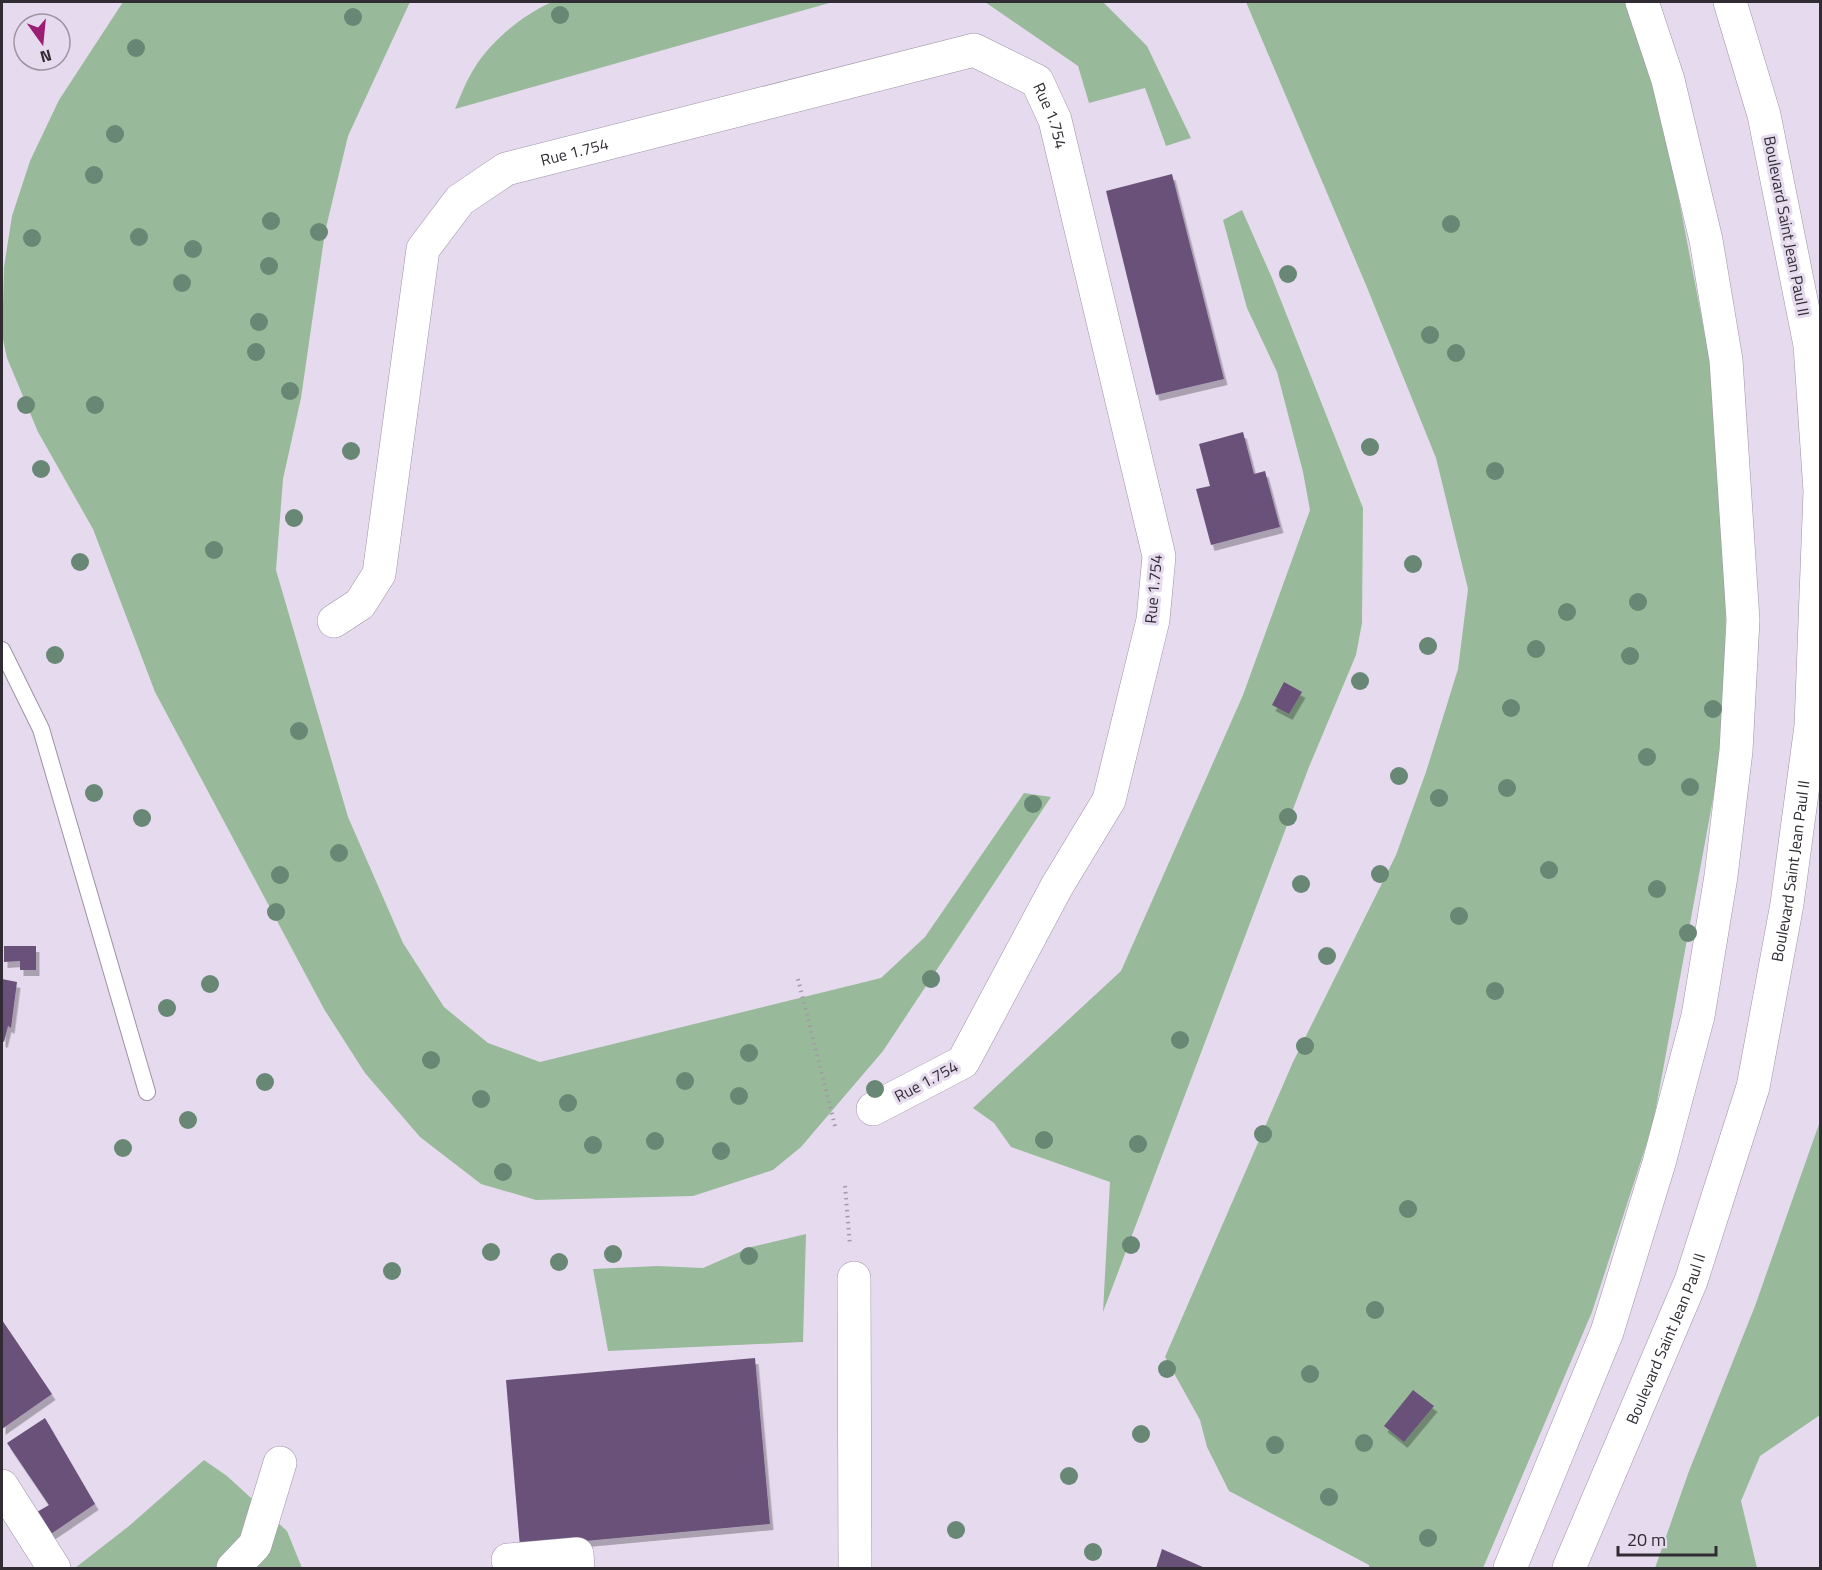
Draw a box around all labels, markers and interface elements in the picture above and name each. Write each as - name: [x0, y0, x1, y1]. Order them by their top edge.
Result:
- north arrow: [12, 12, 72, 72]
- text: N: [37, 43, 54, 70]
- street label: Rue 1.754: [1027, 79, 1073, 151]
- street label: Rue 1.754: [538, 131, 611, 172]
- street label: Boulevard Saint Jean Paul II: [1758, 134, 1816, 318]
- street label: Rue 1.754: [1138, 553, 1168, 625]
- street label: Boulevard Saint Jean Paul II: [1765, 779, 1816, 963]
- street label: Rue 1.754: [890, 1054, 962, 1108]
- street label: Boulevard Saint Jean Paul II: [1620, 1250, 1711, 1428]
- scale bar: [1618, 1519, 1716, 1557]
- text: 20 m: [1627, 1526, 1666, 1553]

